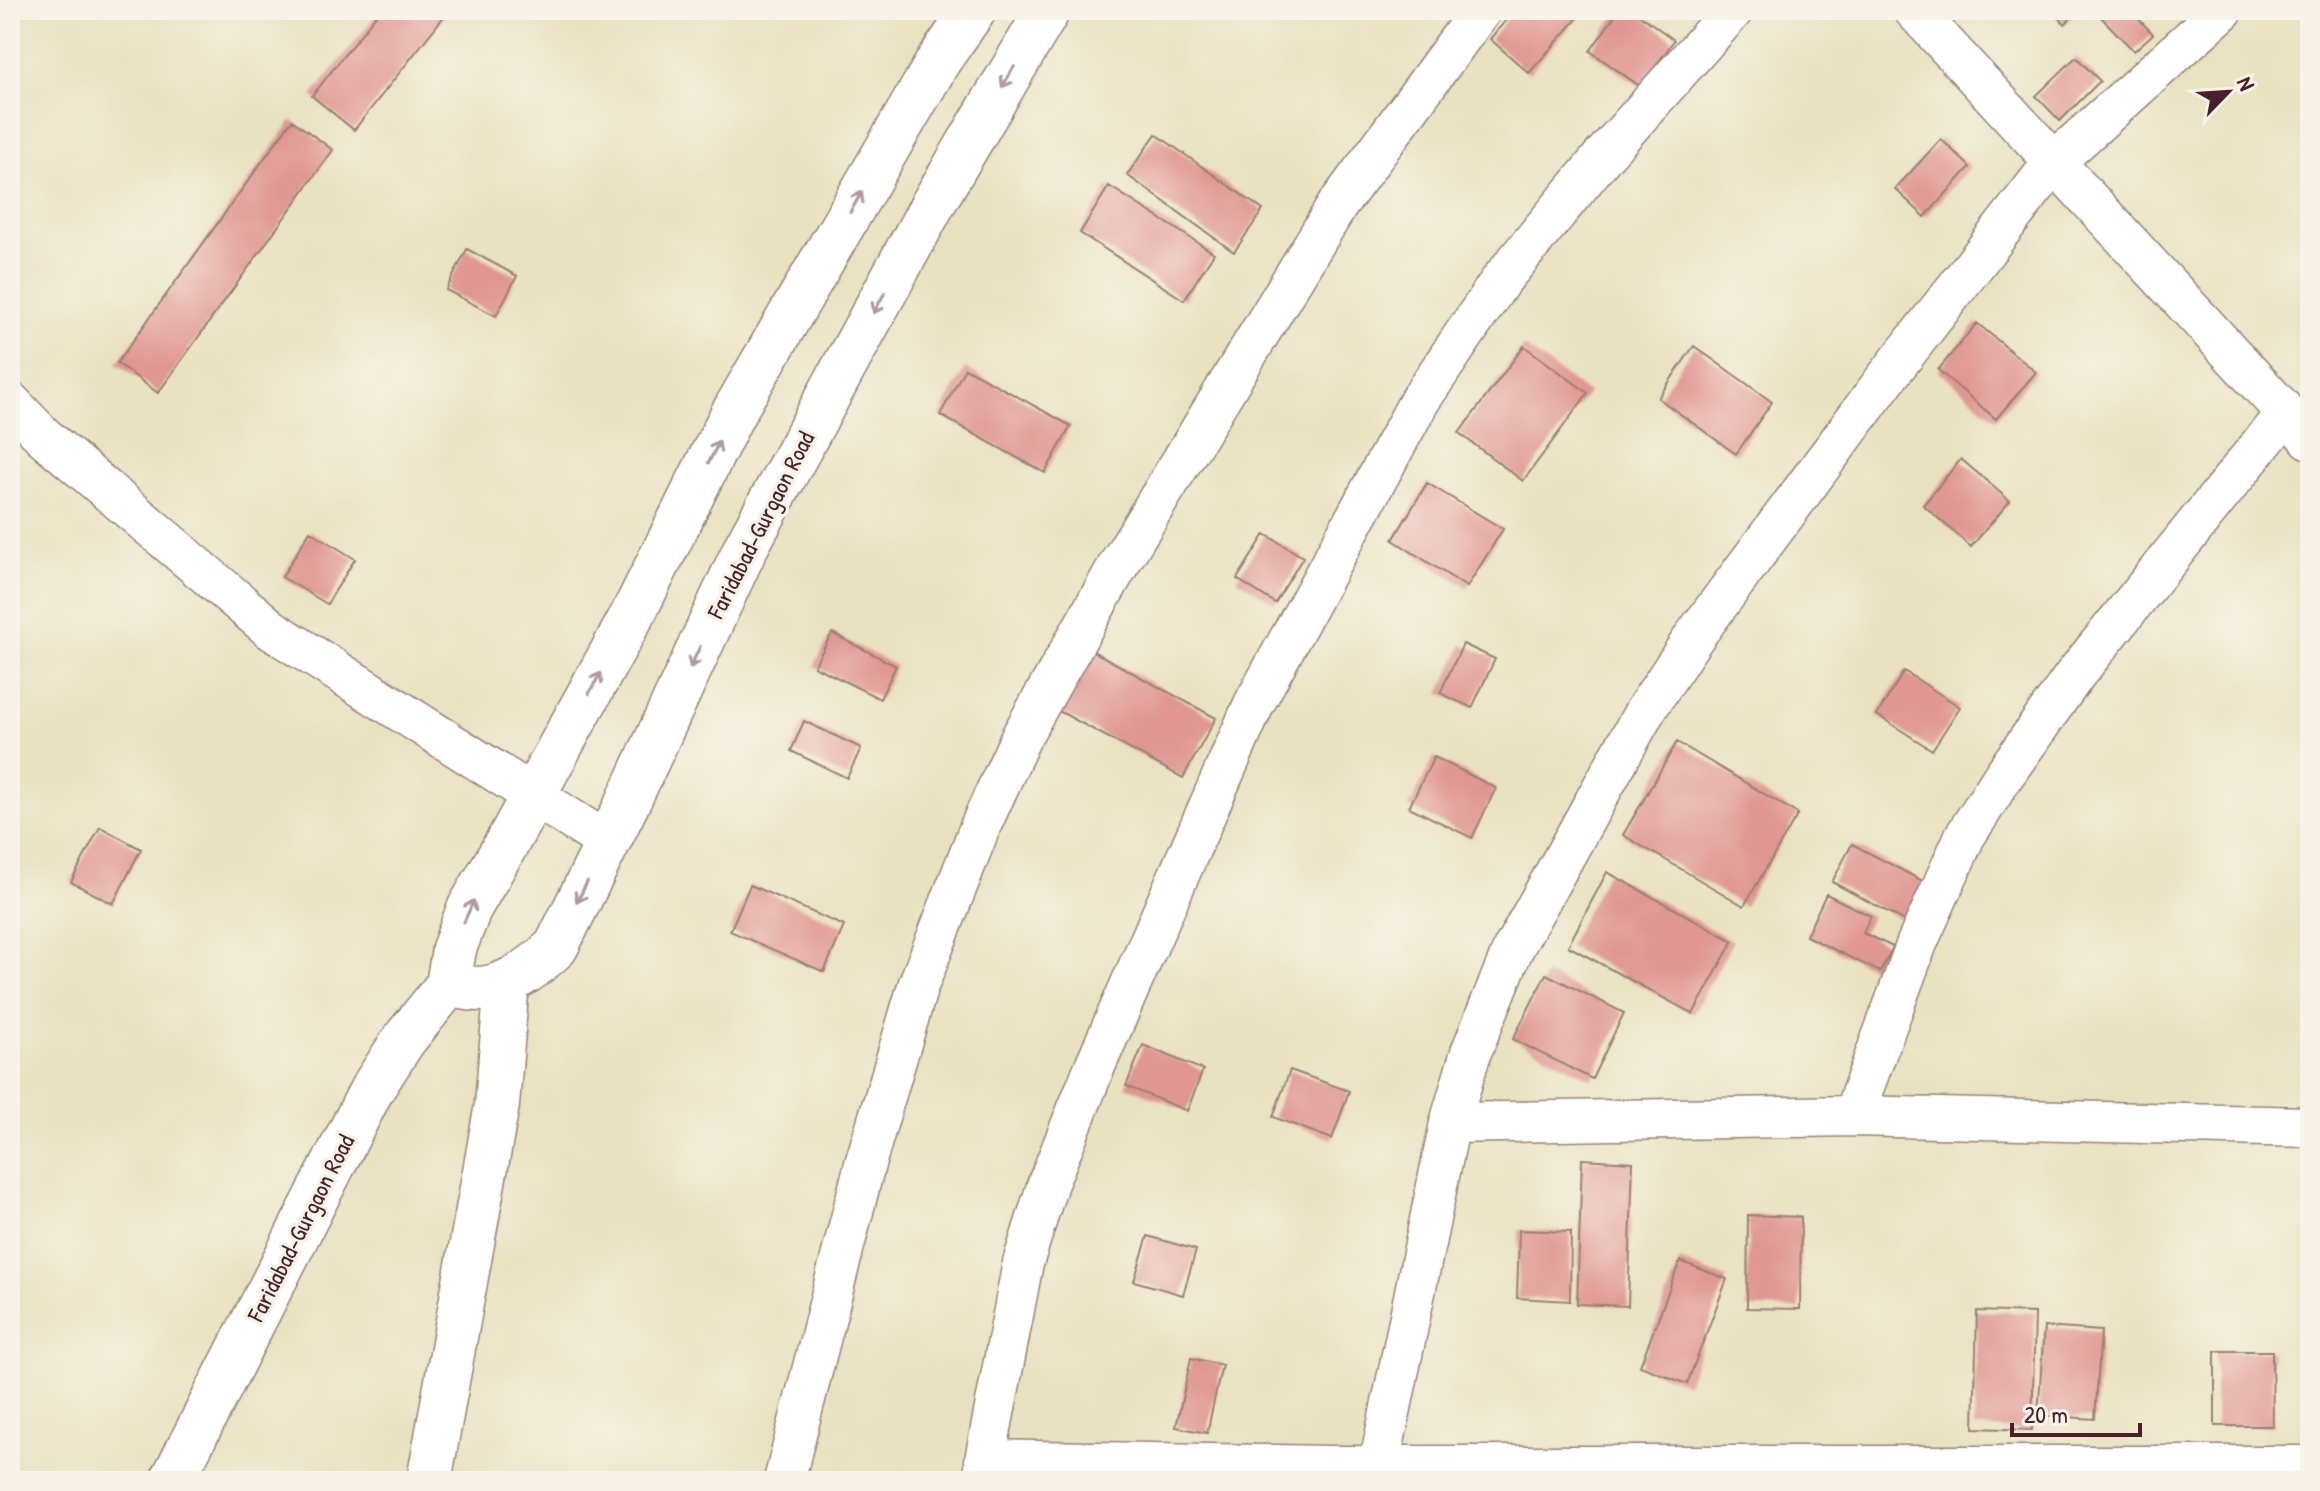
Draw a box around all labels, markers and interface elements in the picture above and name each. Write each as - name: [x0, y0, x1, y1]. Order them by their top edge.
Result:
- north arrow: [2188, 52, 2268, 132]
- one-way arrow: [1000, 65, 1016, 88]
- text: N: [2230, 72, 2262, 95]
- one-way arrow: [848, 191, 864, 214]
- one-way arrow: [871, 290, 887, 314]
- street label: Faridabad-Gurgaon Road: [699, 426, 821, 624]
- one-way arrow: [707, 441, 722, 465]
- one-way arrow: [687, 645, 702, 669]
- one-way arrow: [588, 672, 603, 696]
- one-way arrow: [574, 879, 590, 903]
- one-way arrow: [462, 899, 477, 923]
- street label: Faridabad-Gurgaon Road: [239, 1129, 361, 1327]
- scale bar: [2012, 1387, 2140, 1437]
- text: 20 m: [2024, 1398, 2068, 1430]

